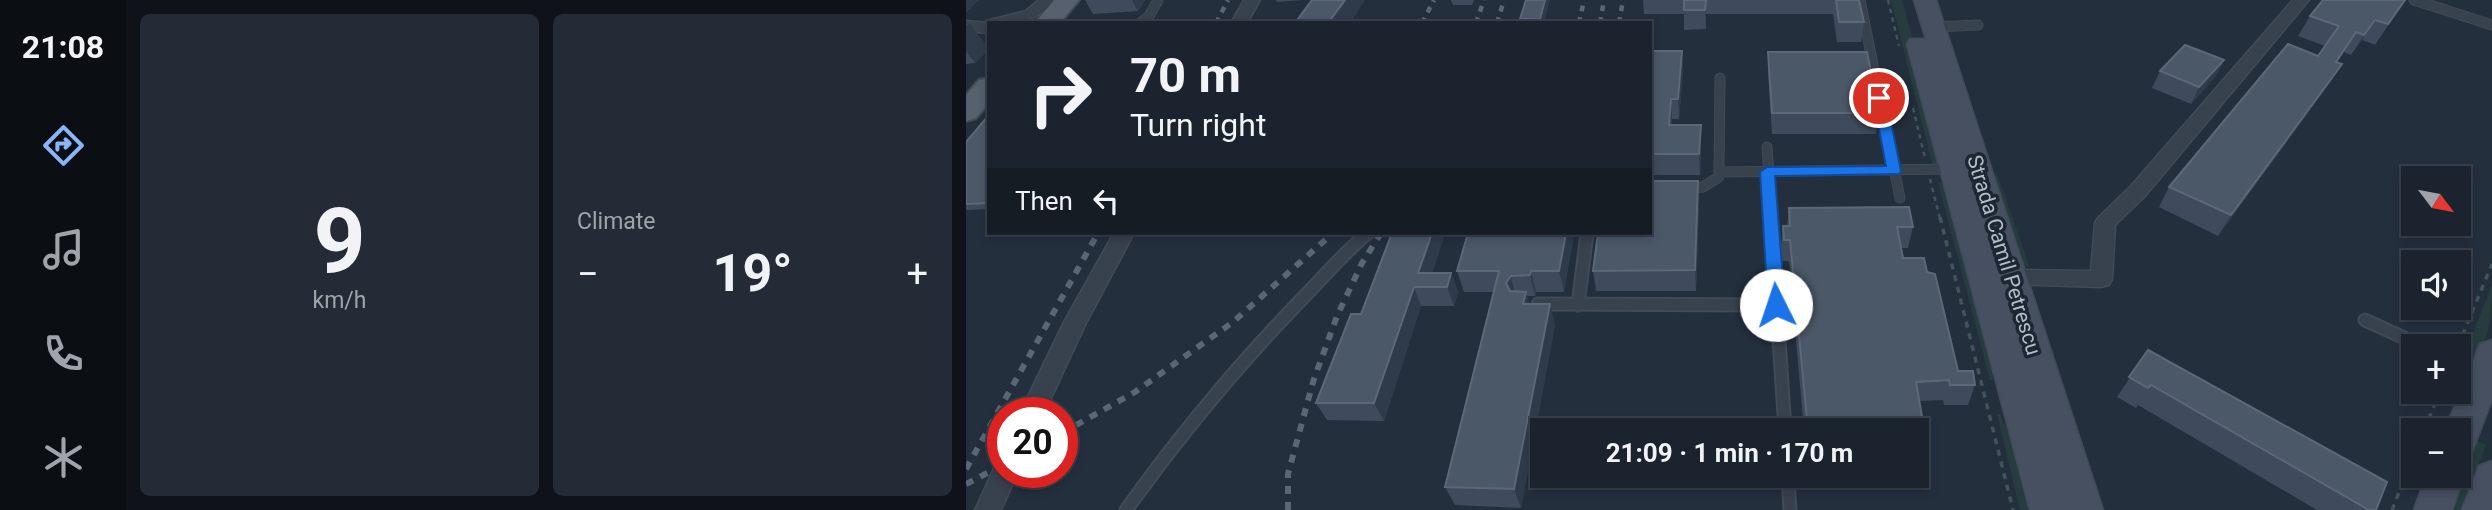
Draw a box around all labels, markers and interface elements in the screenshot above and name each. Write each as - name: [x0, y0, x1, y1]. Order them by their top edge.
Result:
- text: 21:08: [22, 28, 104, 66]
- text: 70 m: [1130, 47, 1241, 104]
- icon: right: [1015, 49, 1106, 140]
- pin: [1849, 68, 1909, 128]
- icon: arrive: [1860, 79, 1898, 117]
- text: Turn right: [1130, 106, 1266, 144]
- icon: directions: [39, 121, 88, 170]
- street label: Strada Camil Petrescu: [1962, 152, 2046, 358]
- north arrow: [2401, 166, 2471, 236]
- map controls: [2401, 166, 2471, 488]
- icon: left: [1087, 182, 1125, 220]
- text: Then: [1015, 186, 1073, 216]
- text: 9: [313, 188, 366, 294]
- text: Climate: [577, 208, 656, 235]
- icon: music: [39, 225, 88, 274]
- text: 19°: [713, 243, 793, 304]
- button: sound: [2401, 250, 2471, 320]
- text: −: [577, 252, 599, 296]
- text: +: [906, 252, 928, 296]
- position arrow: [1739, 268, 1813, 342]
- text: km/h: [313, 287, 367, 314]
- icon: phone: [39, 329, 88, 378]
- button: +: [2401, 334, 2471, 404]
- speed limit sign: 20: [987, 397, 1078, 488]
- button: −: [2401, 418, 2471, 488]
- icon: climate: [39, 433, 88, 482]
- text: 21:09 · 1 min · 170 m: [1606, 438, 1853, 468]

